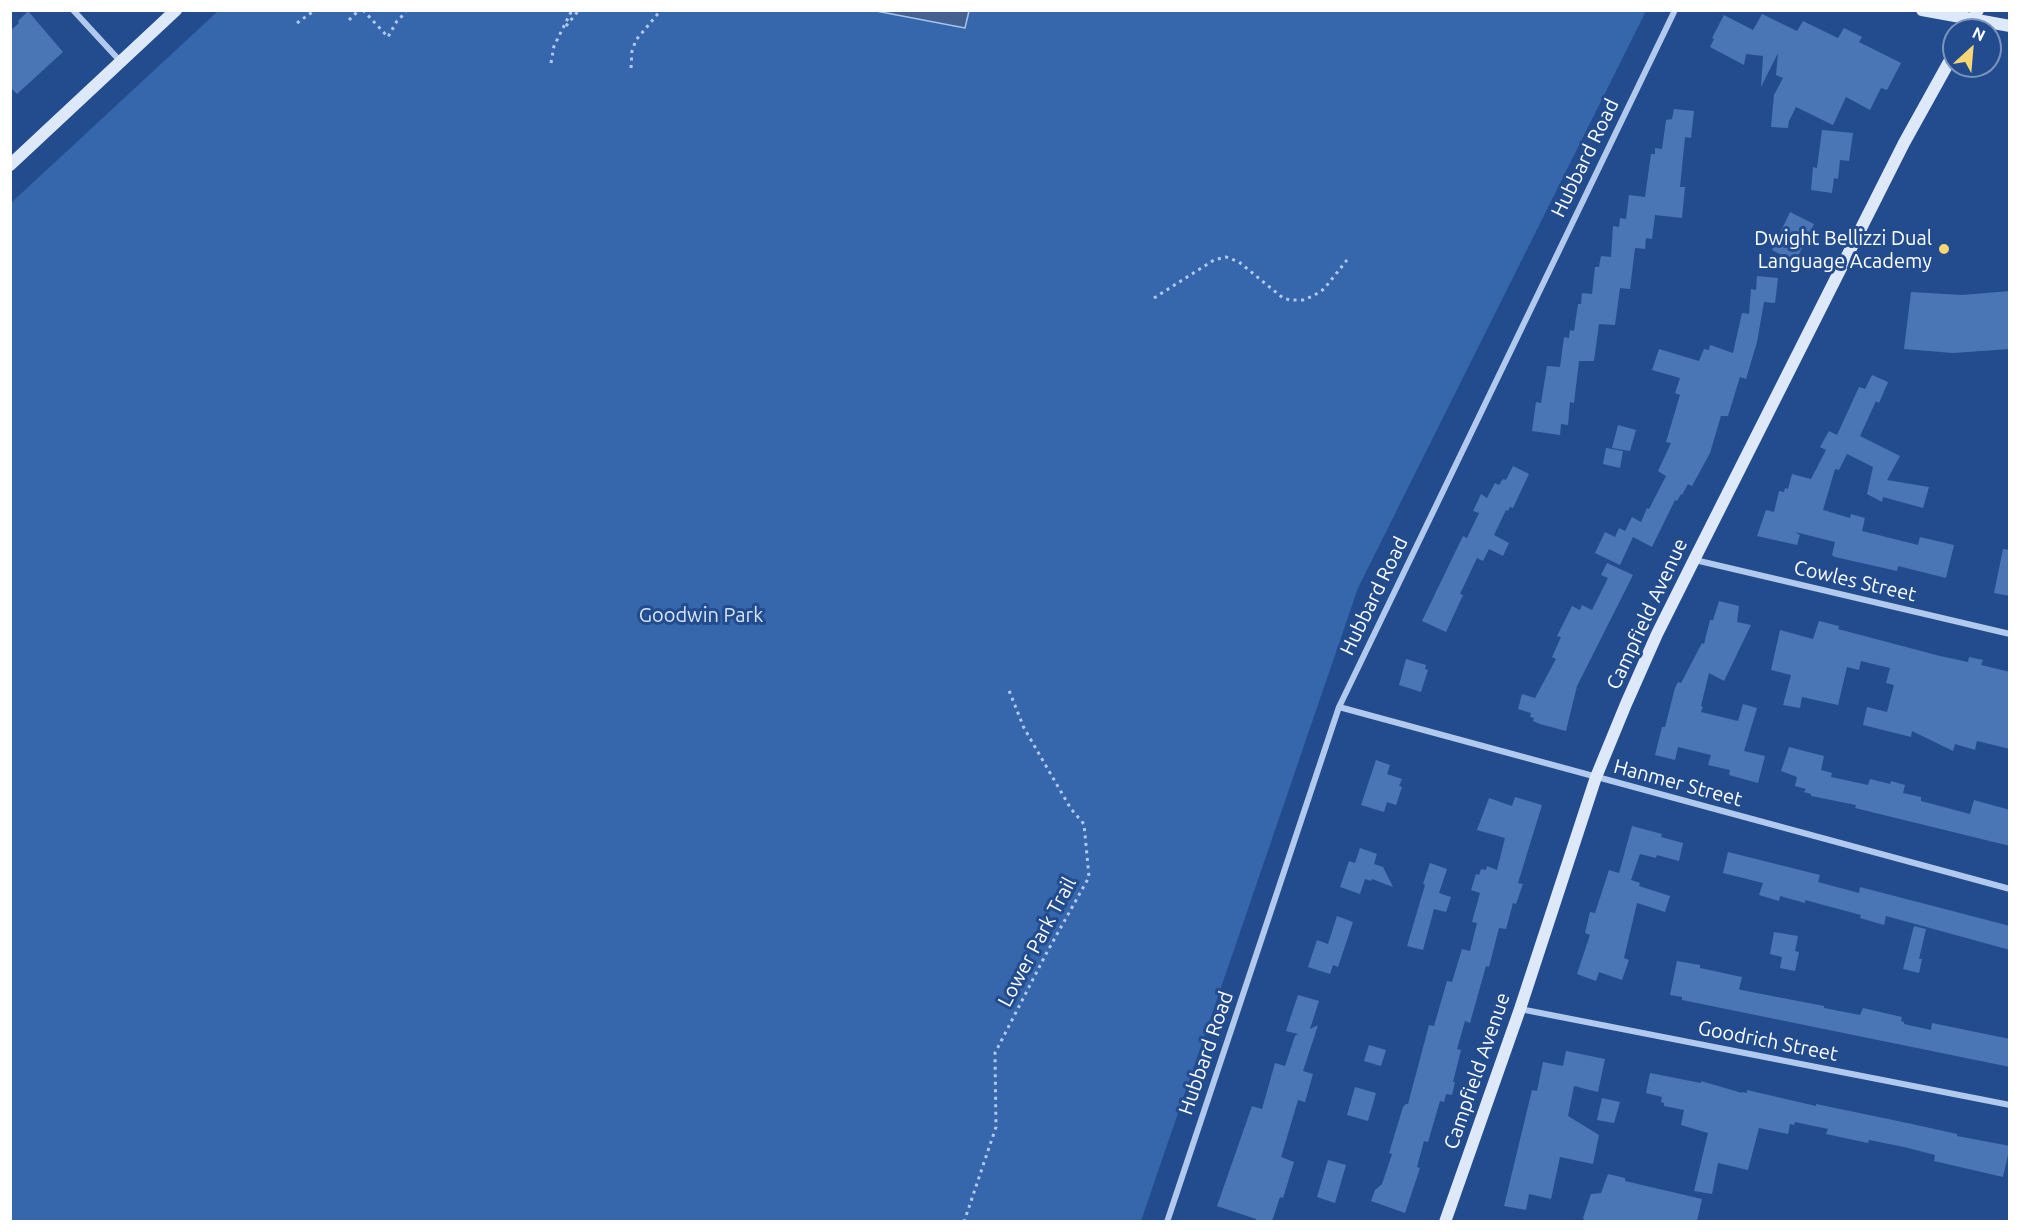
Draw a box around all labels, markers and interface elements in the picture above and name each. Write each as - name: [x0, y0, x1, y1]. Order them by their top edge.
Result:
- north arrow: [1942, 18, 2002, 78]
- text: N: [1970, 23, 1988, 44]
- street label: Hubbard Road: [1546, 95, 1624, 221]
- place label: Dwight Bellizzi Dual Language Academy: [1754, 226, 1932, 273]
- marker: Dwight Bellizzi Dual Language Academy: [1937, 242, 1951, 256]
- street label: Hubbard Road: [1335, 533, 1413, 659]
- street label: Campfield Avenue: [1601, 535, 1693, 693]
- street label: Cowles Street: [1791, 555, 1919, 607]
- park label: Goodwin Park: [639, 603, 763, 627]
- street label: Hanmer Street: [1611, 754, 1745, 812]
- street label: Lower Park Trail: [993, 873, 1081, 1011]
- street label: Hubbard Road: [1174, 988, 1238, 1118]
- street label: Campfield Avenue: [1439, 990, 1515, 1152]
- street label: Goodrich Street: [1696, 1016, 1840, 1066]

